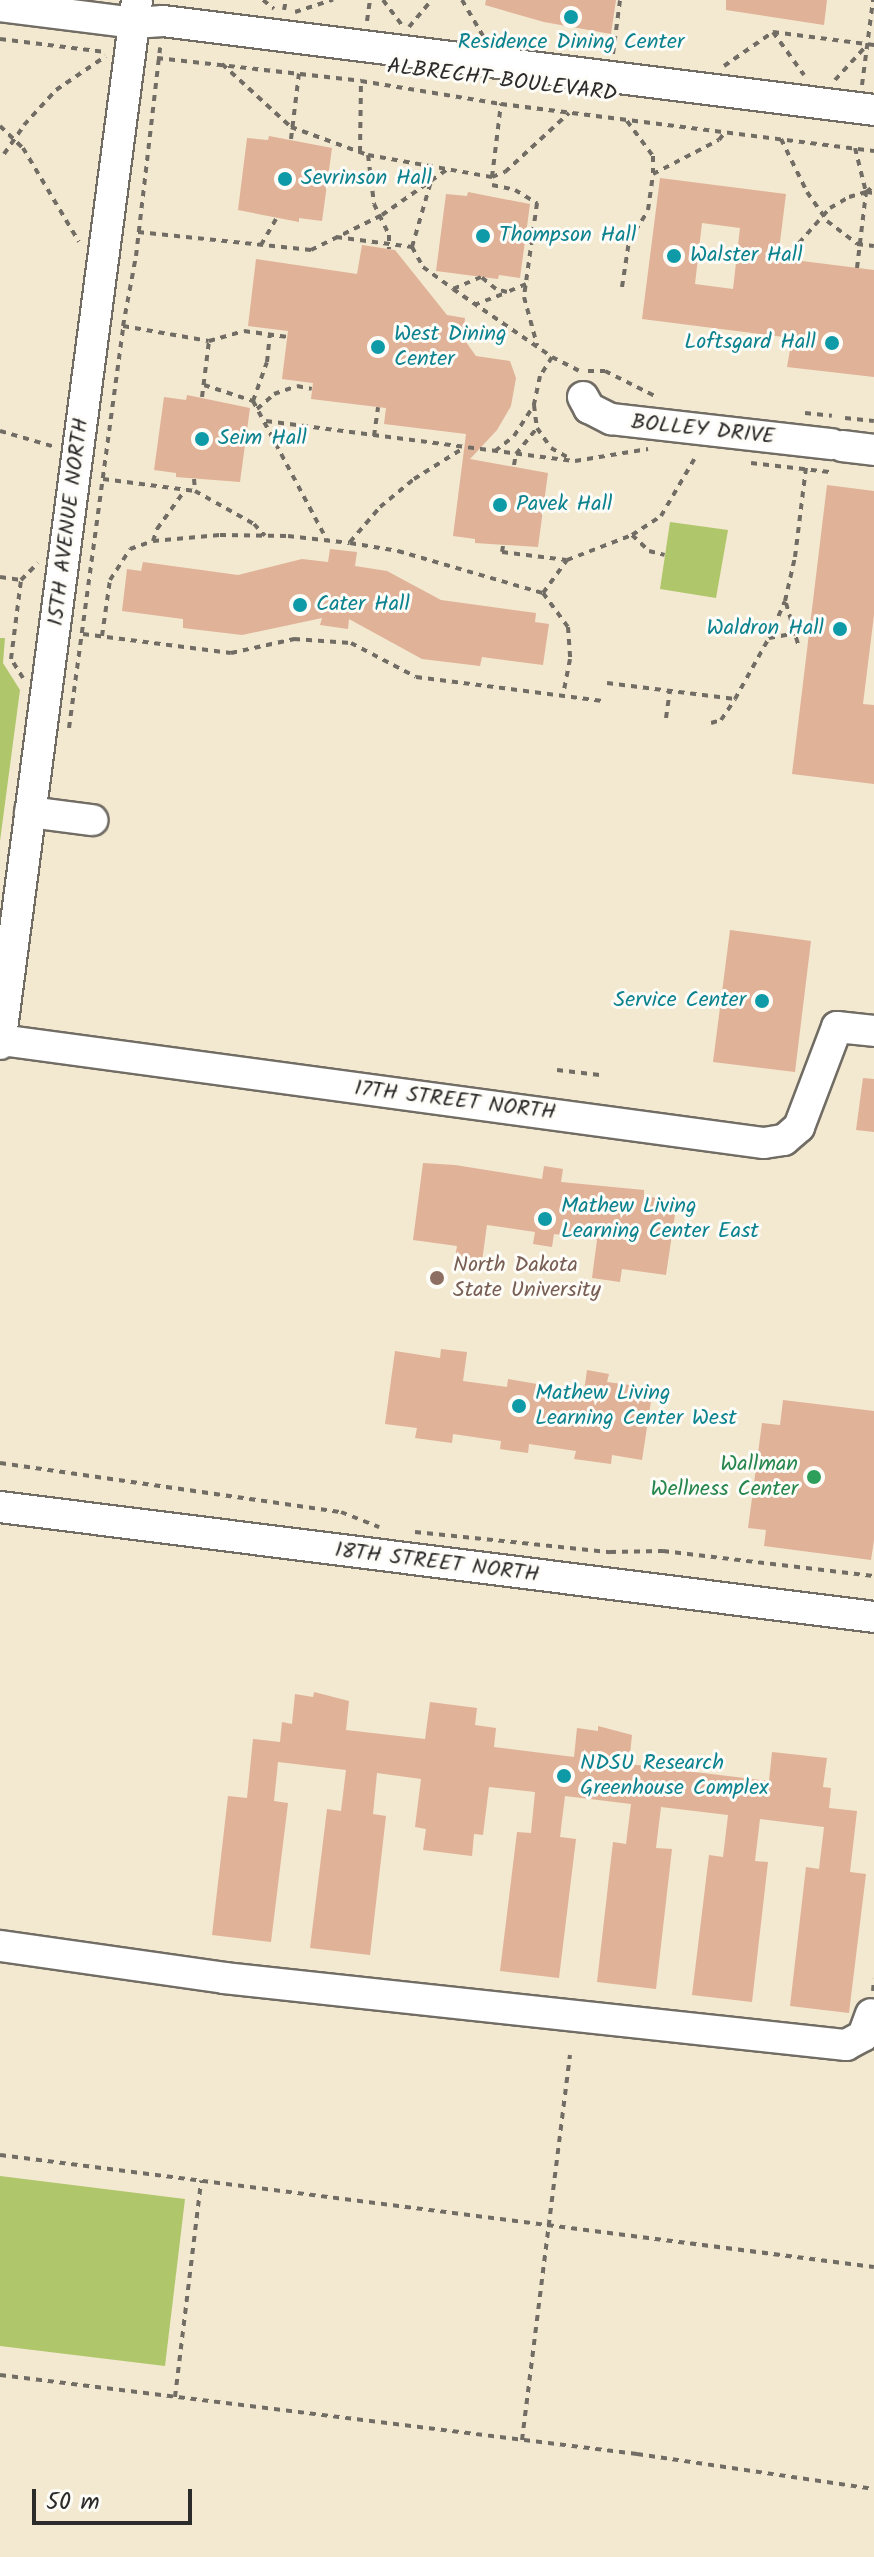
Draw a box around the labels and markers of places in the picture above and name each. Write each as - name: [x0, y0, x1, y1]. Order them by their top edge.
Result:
- marker: Residence Dining Center: [562, 8, 580, 26]
- place label: Residence Dining Center: [458, 30, 684, 56]
- place label: Sevrinson Hall: [301, 166, 432, 192]
- marker: Sevrinson Hall: [276, 170, 294, 188]
- place label: Thompson Hall: [499, 223, 636, 249]
- marker: Thompson Hall: [474, 227, 492, 245]
- place label: Walster Hall: [690, 243, 803, 269]
- marker: Walster Hall: [665, 247, 683, 265]
- place label: West Dining Center: [394, 321, 506, 372]
- place label: Loftsgard Hall: [684, 330, 816, 356]
- marker: Loftsgard Hall: [823, 334, 841, 352]
- marker: West Dining Center: [369, 338, 387, 356]
- place label: Seim Hall: [218, 426, 307, 452]
- marker: Seim Hall: [193, 430, 211, 448]
- place label: Pavek Hall: [516, 492, 612, 518]
- marker: Pavek Hall: [491, 496, 509, 514]
- place label: Cater Hall: [316, 592, 410, 618]
- marker: Cater Hall: [291, 596, 309, 614]
- place label: Waldron Hall: [706, 616, 824, 642]
- marker: Waldron Hall: [831, 620, 849, 638]
- place label: Service Center: [614, 988, 746, 1014]
- marker: Service Center: [753, 992, 771, 1010]
- place label: Mathew Living Learning Center East: [561, 1193, 759, 1244]
- marker: Mathew Living Learning Center East: [536, 1210, 554, 1228]
- place label: North Dakota State University: [453, 1252, 601, 1304]
- marker: North Dakota State University: [428, 1269, 446, 1287]
- place label: Mathew Living Learning Center West: [535, 1380, 737, 1432]
- marker: Mathew Living Learning Center West: [510, 1397, 528, 1415]
- place label: Wallman Wellness Center: [650, 1451, 798, 1502]
- marker: Wallman Wellness Center: [805, 1468, 823, 1486]
- place label: NDSU Research Greenhouse Complex: [580, 1750, 769, 1802]
- marker: NDSU Research Greenhouse Complex: [555, 1767, 573, 1785]

